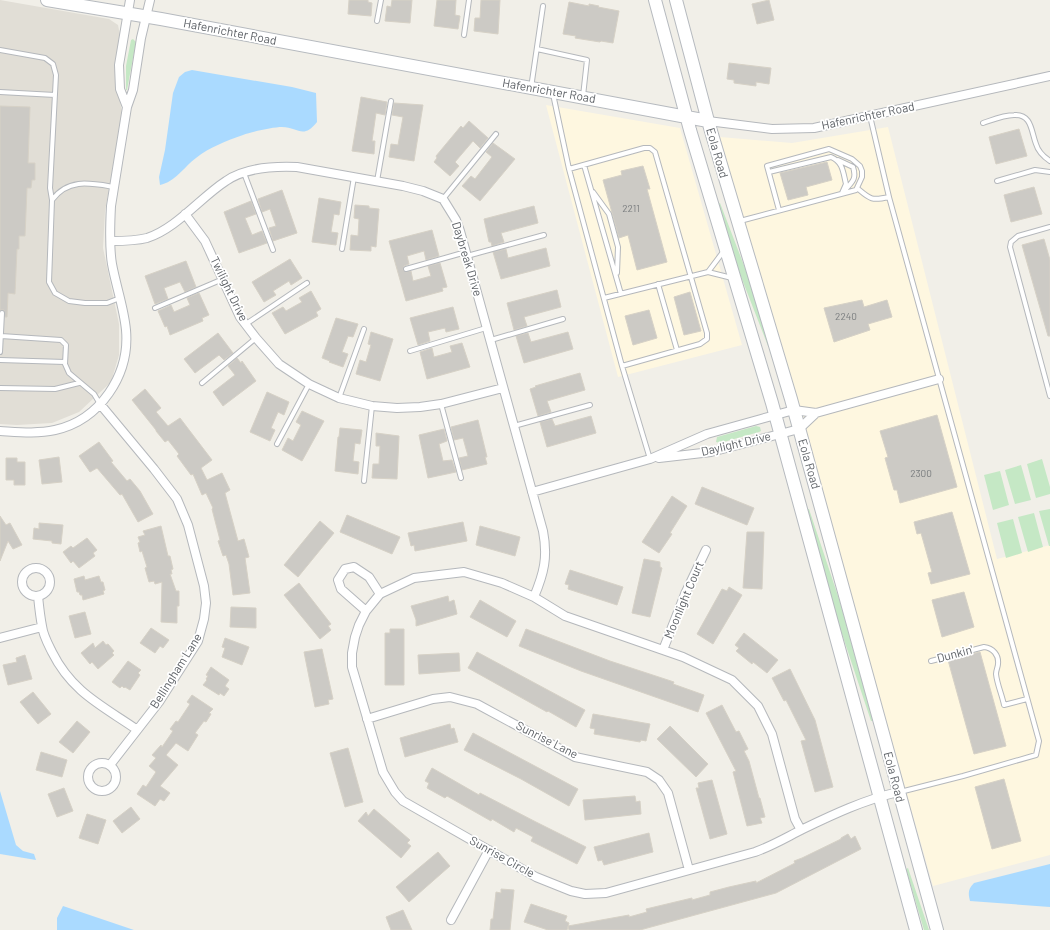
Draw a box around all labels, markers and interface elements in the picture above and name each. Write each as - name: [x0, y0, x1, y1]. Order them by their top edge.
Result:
- street label: Hafenrichter Road: [182, 15, 278, 47]
- street label: Hafenrichter Road: [501, 75, 597, 105]
- street label: Hafenrichter Road: [820, 98, 915, 132]
- street label: Eola Road: [704, 126, 732, 179]
- house number: 2211: [622, 202, 640, 214]
- street label: Daybreak Drive: [450, 220, 486, 298]
- street label: Twilight Drive: [208, 254, 252, 323]
- house number: 2240: [835, 310, 857, 322]
- street label: Daylight Drive: [700, 428, 772, 458]
- street label: Eola Road: [796, 437, 824, 490]
- house number: 2300: [910, 467, 932, 479]
- street label: Moonlight Court: [660, 559, 706, 640]
- street label: Bellingham Lane: [146, 630, 204, 711]
- street label: Dunkin': [935, 641, 975, 665]
- street label: Sunrise Lane: [514, 718, 581, 761]
- street label: Eola Road: [882, 750, 908, 803]
- street label: Sunrise Circle: [468, 833, 537, 880]

